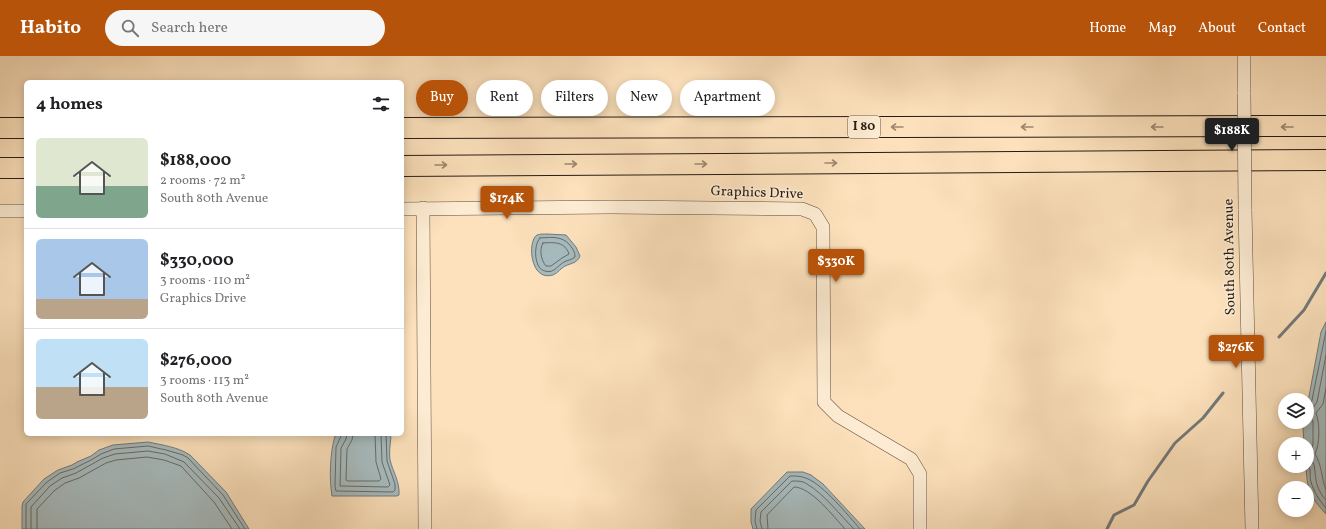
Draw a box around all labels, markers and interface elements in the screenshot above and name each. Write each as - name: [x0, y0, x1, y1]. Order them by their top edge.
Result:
- search box: [105, 10, 385, 46]
- text: Habito: [20, 15, 81, 41]
- icon: search: [119, 17, 141, 39]
- text: Search here: [151, 18, 228, 39]
- text: Home: [1089, 19, 1126, 38]
- text: Map: [1148, 19, 1176, 38]
- text: About: [1198, 19, 1236, 38]
- text: Contact: [1258, 19, 1306, 38]
- chip: Buy: [416, 80, 468, 116]
- chip: Rent: [476, 80, 533, 116]
- chip: Filters: [541, 80, 608, 116]
- chip: New: [616, 80, 672, 116]
- chip: Apartment: [680, 80, 775, 116]
- text: 4 homes: [36, 93, 103, 116]
- icon: filters: [370, 93, 392, 115]
- road number: I 80: [848, 116, 880, 138]
- pin: $188K: [1204, 118, 1260, 152]
- text: $188K: [1214, 122, 1250, 140]
- one-way arrow: [891, 123, 904, 131]
- one-way arrow: [1021, 123, 1034, 131]
- one-way arrow: [1151, 123, 1164, 131]
- one-way arrow: [1281, 123, 1294, 131]
- text: $188,000: [160, 149, 231, 172]
- icon: home: [68, 154, 116, 202]
- one-way arrow: [824, 159, 837, 167]
- one-way arrow: [694, 160, 707, 168]
- one-way arrow: [434, 161, 447, 169]
- one-way arrow: [564, 161, 577, 168]
- text: 2 rooms · 72 m²: [160, 172, 246, 190]
- street label: Graphics Drive: [710, 182, 804, 204]
- pin: $174K: [479, 186, 535, 220]
- text: South 80th Avenue: [160, 190, 268, 208]
- text: $174K: [490, 190, 524, 208]
- street label: South 80th Avenue: [1219, 198, 1241, 315]
- text: $330,000: [160, 249, 234, 272]
- pin: $330K: [808, 249, 864, 283]
- text: $330K: [817, 253, 855, 271]
- icon: home: [68, 255, 116, 303]
- text: 3 rooms · 110 m²: [160, 272, 250, 290]
- text: Graphics Drive: [160, 290, 246, 308]
- pin: $276K: [1208, 335, 1264, 369]
- text: $276K: [1218, 339, 1254, 357]
- text: $276,000: [160, 349, 232, 372]
- icon: home: [68, 355, 116, 403]
- text: 3 rooms · 113 m²: [160, 372, 249, 390]
- text: South 80th Avenue: [160, 390, 268, 408]
- map controls: [1278, 393, 1314, 517]
- button: layers: [1278, 393, 1314, 429]
- button: +: [1278, 437, 1314, 473]
- button: −: [1278, 481, 1314, 517]

